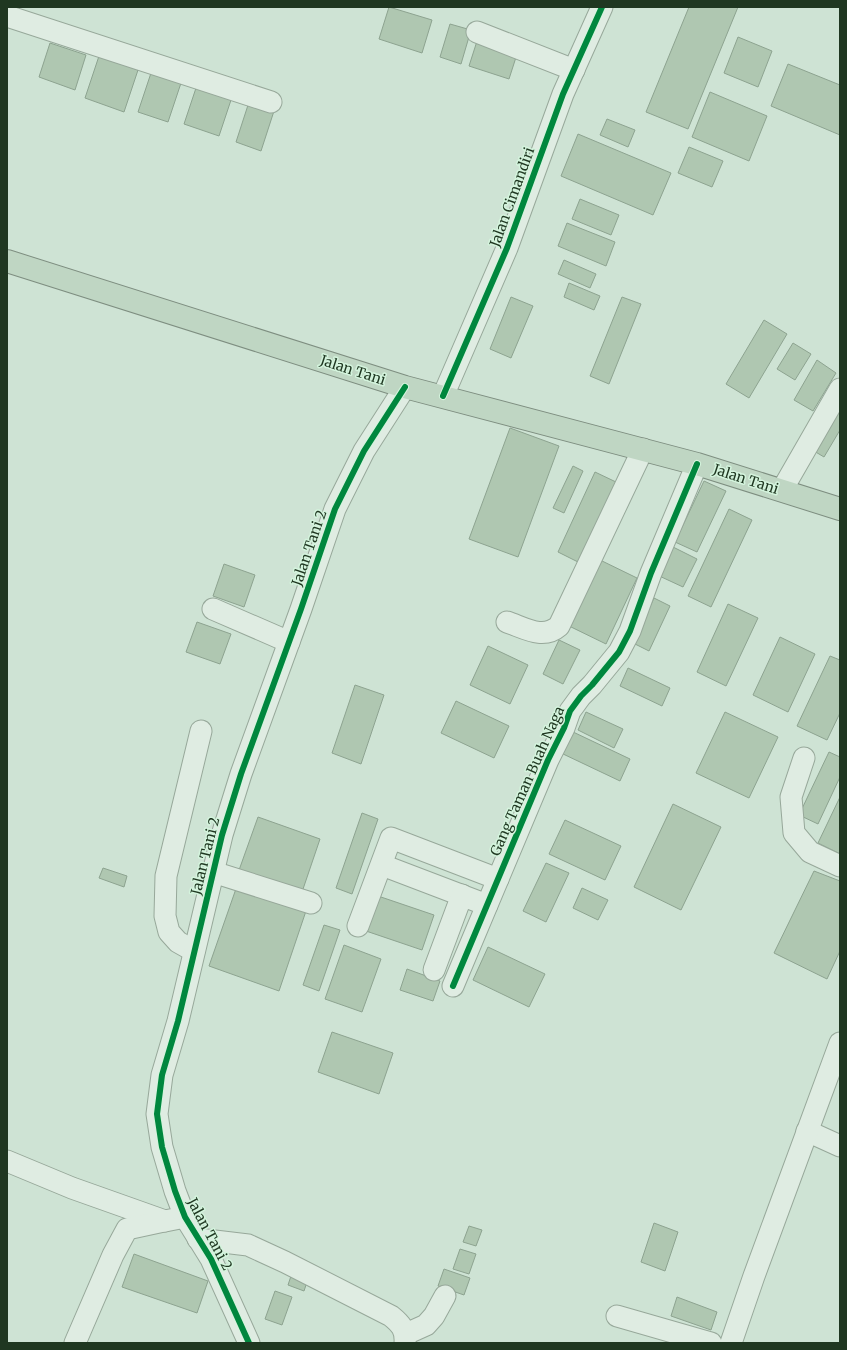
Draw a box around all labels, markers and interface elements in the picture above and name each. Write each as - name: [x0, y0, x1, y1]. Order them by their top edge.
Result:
- street label: Jalan Cimandiri: [485, 144, 539, 250]
- street label: Jalan Tani: [317, 351, 388, 389]
- street label: Jalan Tani: [710, 460, 781, 498]
- street label: Jalan Tani 2: [287, 508, 330, 589]
- street label: Gang Taman Buah Naga: [486, 703, 568, 859]
- street label: Jalan Tani 2: [186, 815, 223, 898]
- street label: Jalan Tani 2: [183, 1194, 237, 1273]

